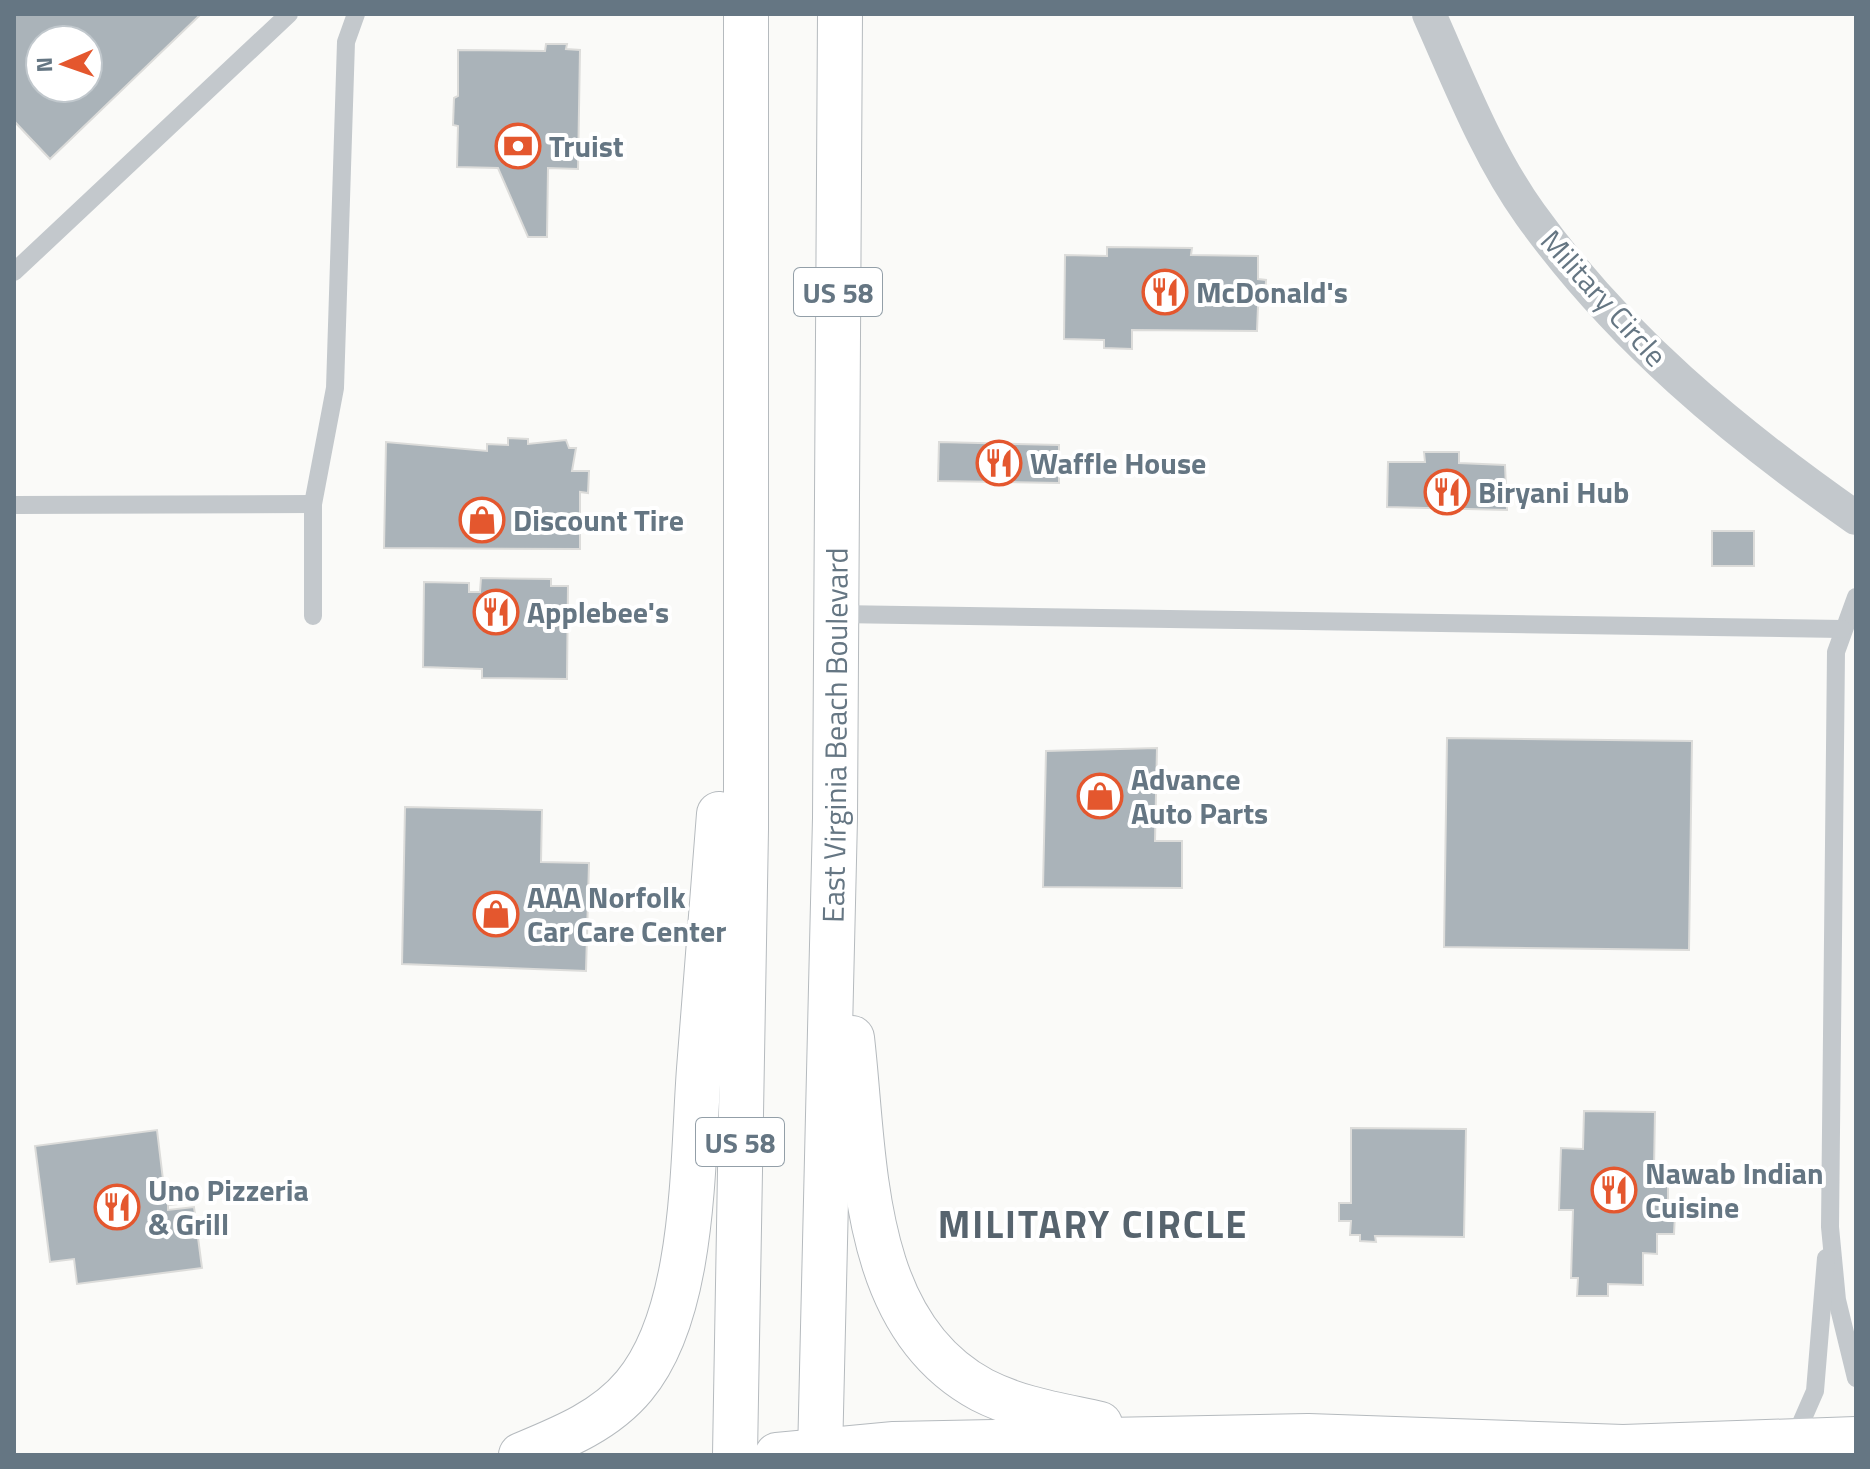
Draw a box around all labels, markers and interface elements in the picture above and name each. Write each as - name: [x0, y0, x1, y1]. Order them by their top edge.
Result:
- north arrow: [24, 24, 104, 104]
- text: N: [27, 56, 61, 73]
- bank icon: Truist: [494, 122, 542, 170]
- place label: Truist: [549, 123, 624, 169]
- street label: Military Circle: [1530, 219, 1678, 377]
- road number: US 58: [794, 268, 882, 316]
- restaurant icon: McDonald's: [1141, 268, 1189, 316]
- place label: McDonald's: [1196, 269, 1348, 315]
- restaurant icon: Waffle House: [975, 439, 1023, 487]
- place label: Waffle House: [1030, 440, 1206, 486]
- restaurant icon: Biryani Hub: [1423, 468, 1471, 516]
- place label: Biryani Hub: [1478, 469, 1629, 515]
- shop icon: Discount Tire: [458, 496, 506, 544]
- place label: Discount Tire: [513, 497, 684, 543]
- street label: East Virginia Beach Boulevard: [810, 548, 860, 923]
- restaurant icon: Applebee's: [472, 588, 520, 636]
- place label: Applebee's: [527, 589, 669, 635]
- place label: Advance Auto Parts: [1131, 756, 1268, 836]
- shop icon: Advance Auto Parts: [1076, 772, 1124, 820]
- place label: AAA Norfolk Car Care Center: [527, 874, 726, 954]
- shop icon: AAA Norfolk Car Care Center: [472, 890, 520, 938]
- road number: US 58: [696, 1118, 784, 1166]
- place label: Nawab Indian Cuisine: [1645, 1150, 1824, 1230]
- restaurant icon: Nawab Indian Cuisine: [1590, 1166, 1638, 1214]
- place label: Uno Pizzeria & Grill: [148, 1167, 309, 1247]
- restaurant icon: Uno Pizzeria & Grill: [93, 1183, 141, 1231]
- district label: MILITARY CIRCLE: [938, 1195, 1248, 1253]

